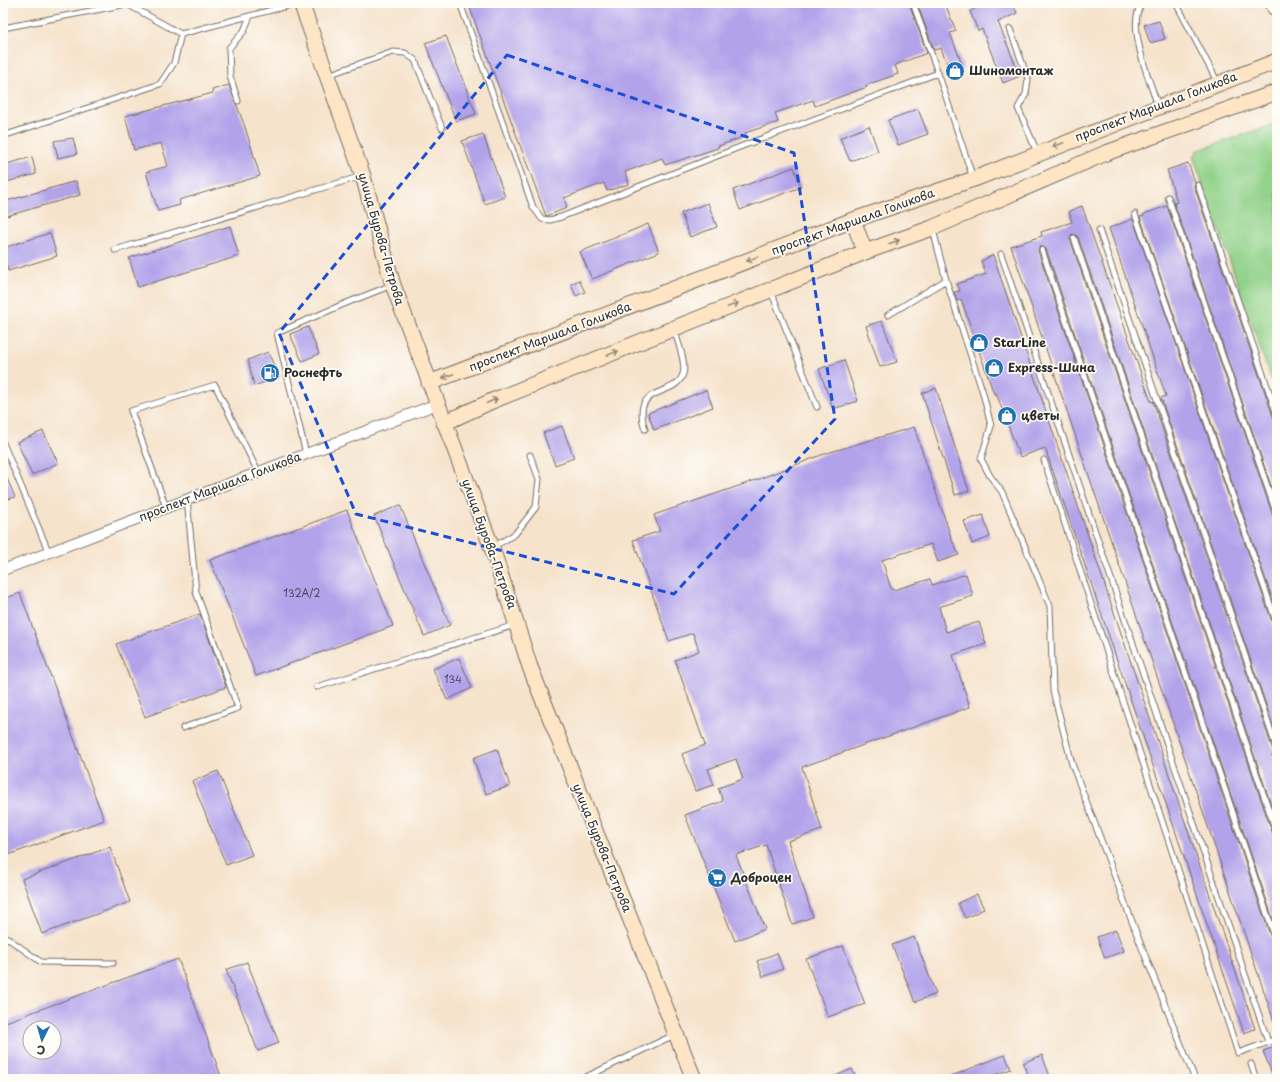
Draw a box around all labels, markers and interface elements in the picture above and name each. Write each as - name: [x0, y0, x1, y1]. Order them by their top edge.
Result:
- shop icon: Шиномонтаж: [944, 60, 966, 82]
- place label: Шиномонтаж: [969, 61, 1054, 79]
- street label: проспект Маршала Голикова: [1072, 67, 1240, 145]
- one-way arrow: [1052, 142, 1064, 150]
- street label: улица Бурова-Петрова: [354, 170, 410, 308]
- street label: проспект Маршала Голикова: [769, 183, 937, 259]
- one-way arrow: [887, 237, 899, 245]
- one-way arrow: [747, 255, 759, 263]
- street label: проспект Маршала Голикова: [466, 297, 634, 375]
- one-way arrow: [727, 300, 739, 308]
- shop icon: StarLine: [968, 332, 990, 354]
- place label: StarLine: [993, 333, 1046, 351]
- one-way arrow: [606, 348, 618, 356]
- shop icon: Express-Шина: [983, 357, 1005, 379]
- place label: Express-Шина: [1008, 358, 1096, 376]
- fuel station icon: Роснефть: [259, 362, 281, 384]
- place label: Роснефть: [284, 363, 342, 381]
- one-way arrow: [442, 372, 454, 380]
- one-way arrow: [486, 397, 498, 404]
- shop icon: цветы: [996, 405, 1018, 427]
- place label: цветы: [1021, 406, 1060, 424]
- street label: проспект Маршала Голикова: [136, 447, 304, 525]
- street label: улица Бурова-Петрова: [458, 476, 522, 612]
- house number: 132А/2: [284, 585, 320, 600]
- house number: 134: [444, 671, 462, 686]
- street label: улица Бурова-Петрова: [569, 781, 637, 915]
- supermarket icon: Доброцен: [706, 867, 728, 889]
- place label: Доброцен: [730, 868, 792, 886]
- north arrow: [22, 1020, 62, 1060]
- text: С: [36, 1042, 46, 1059]

